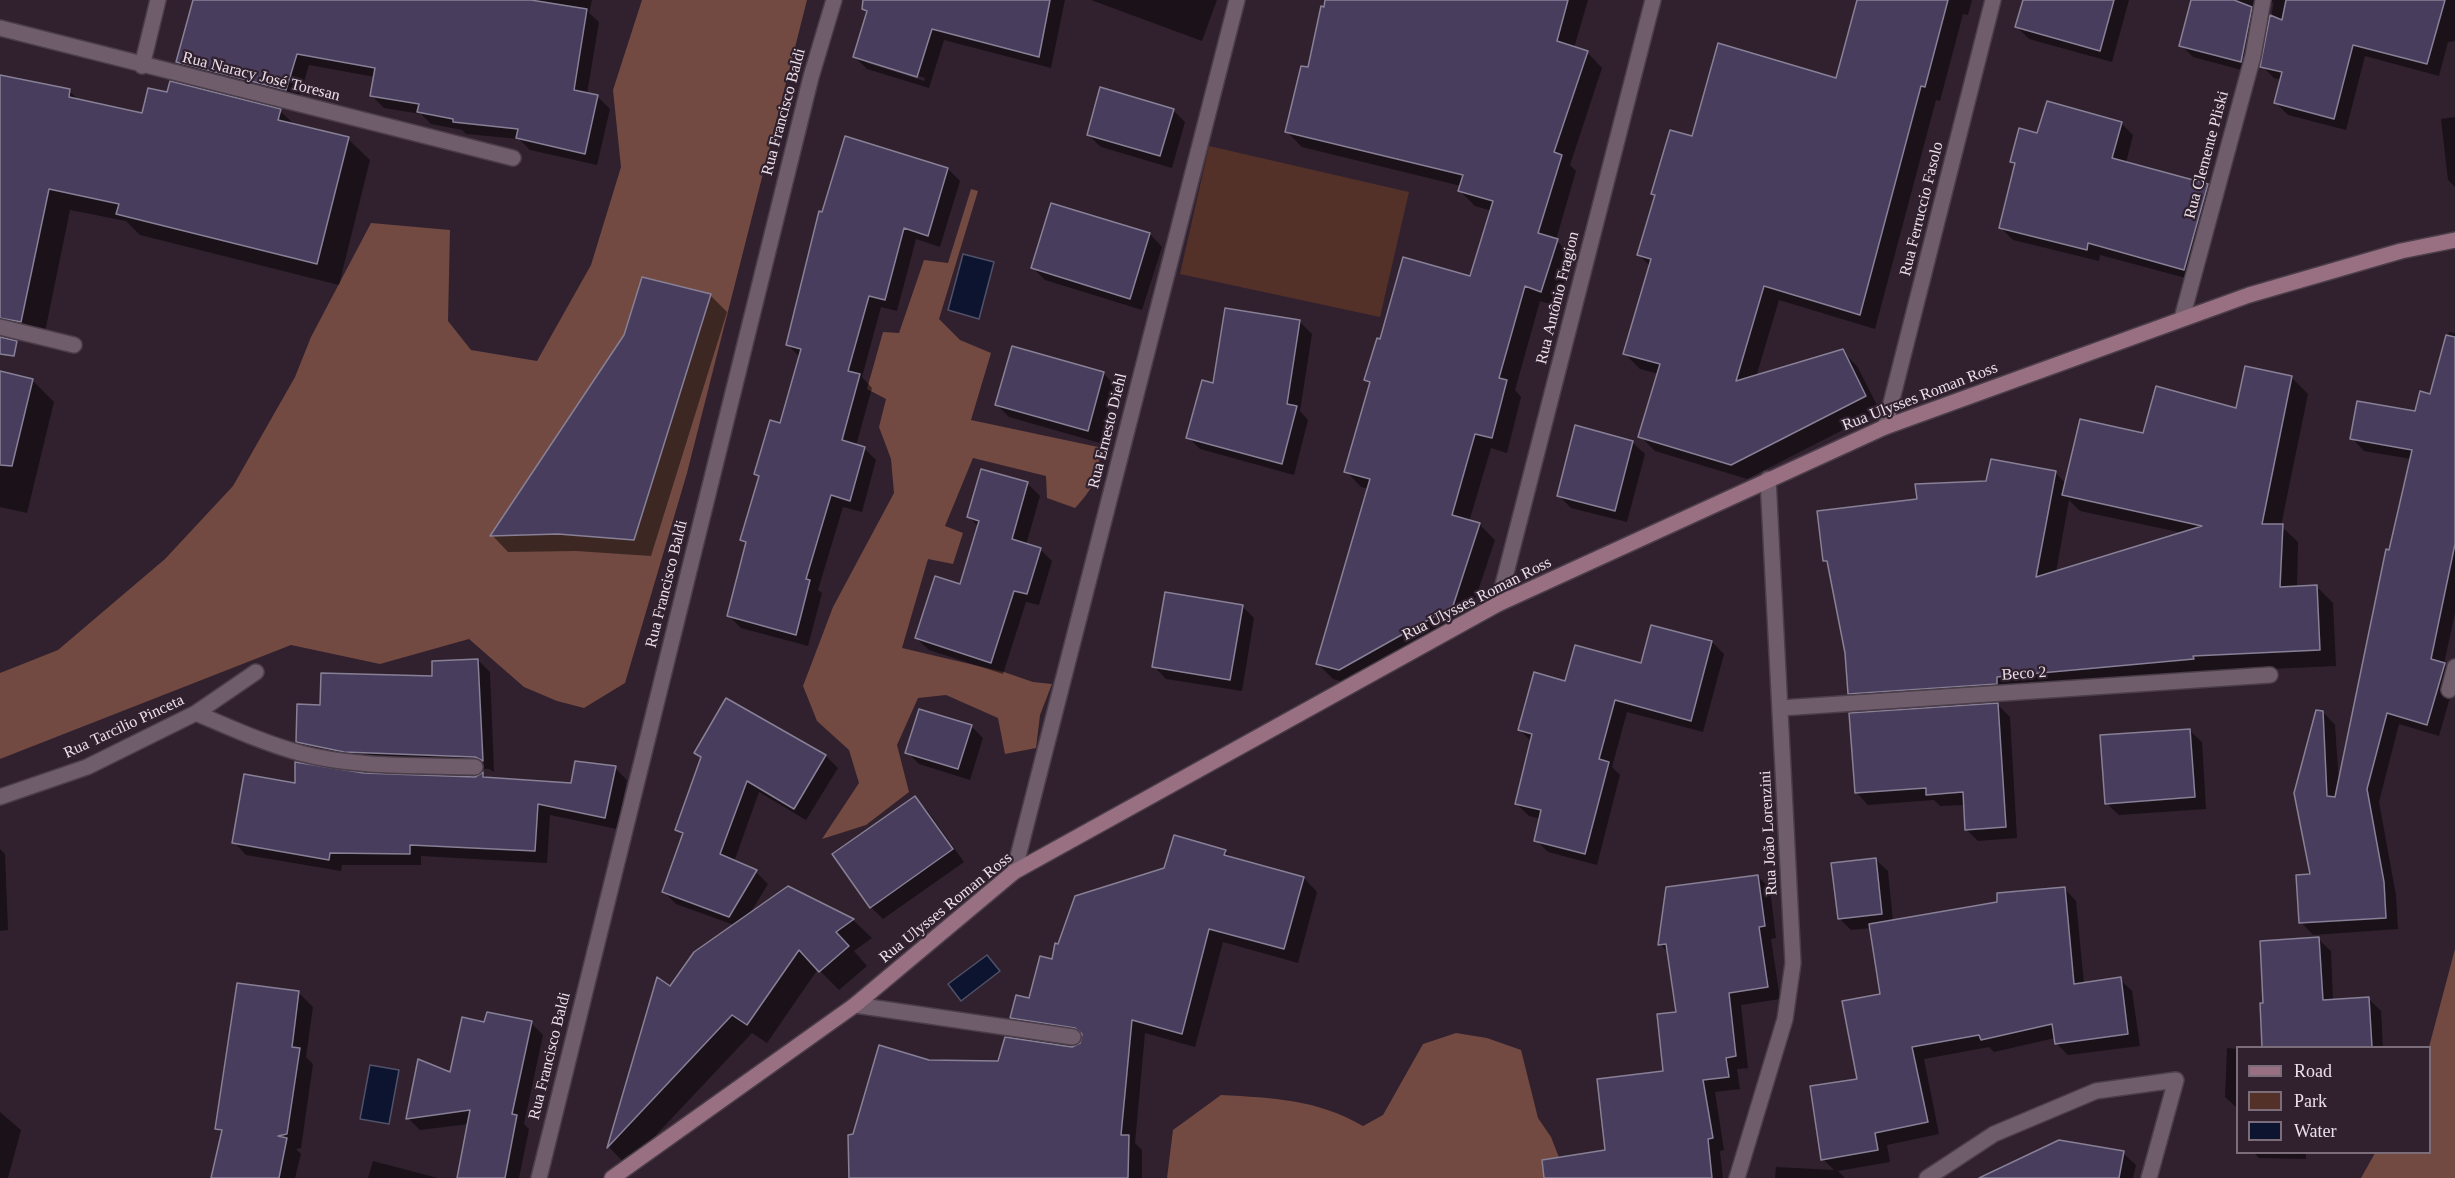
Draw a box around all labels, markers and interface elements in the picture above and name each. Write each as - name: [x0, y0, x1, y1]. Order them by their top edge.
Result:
- street label: Rua Francisco Baldi: [758, 46, 810, 178]
- street label: Rua Naracy José Toresan: [180, 48, 342, 106]
- street label: Rua Clemente Pliski: [2181, 89, 2233, 221]
- street label: Rua Ferruccio Fasolo: [1896, 140, 1948, 278]
- street label: Rua Antônio Fragion: [1532, 230, 1584, 366]
- street label: Rua Ulysses Roman Ross: [1840, 358, 2000, 436]
- street label: Rua Ernesto Diehl: [1084, 371, 1132, 491]
- street label: Rua Francisco Baldi: [642, 518, 692, 650]
- street label: Rua Ulysses Roman Ross: [1399, 553, 1555, 645]
- street label: Beco 2: [2001, 663, 2047, 685]
- street label: Rua Tarcilio Pinceta: [61, 691, 187, 763]
- street label: Rua João Lorenzini: [1756, 770, 1782, 896]
- street label: Rua Ulysses Roman Ross: [876, 849, 1016, 967]
- street label: Rua Francisco Baldi: [525, 990, 575, 1122]
- legend: [2236, 1046, 2431, 1154]
- text: Road: [2294, 1061, 2332, 1081]
- text: Park: [2294, 1091, 2327, 1111]
- text: Water: [2294, 1121, 2337, 1141]

